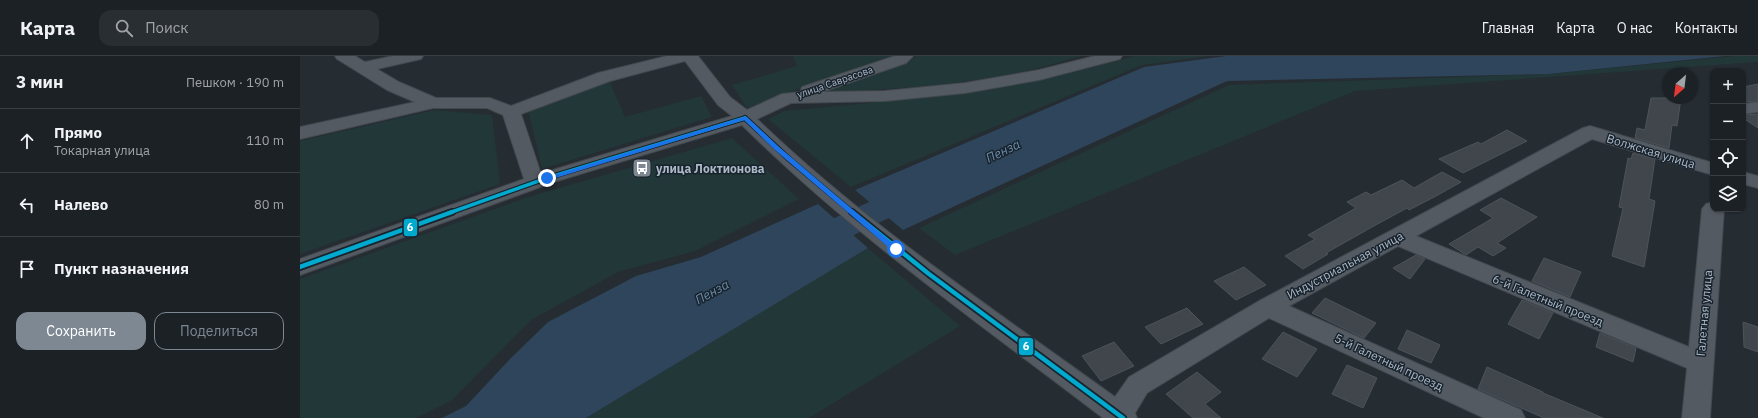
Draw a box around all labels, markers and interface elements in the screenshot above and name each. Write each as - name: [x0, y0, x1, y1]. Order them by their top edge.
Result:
- search box: [99, 10, 379, 46]
- text: Карта: [20, 16, 75, 40]
- icon: search: [113, 17, 135, 39]
- text: Поиск: [145, 18, 189, 37]
- text: Главная: [1482, 19, 1534, 37]
- text: Карта: [1556, 19, 1595, 37]
- text: О нас: [1617, 19, 1653, 37]
- text: Контакты: [1675, 19, 1738, 37]
- street label: улица Саврасова: [795, 63, 875, 101]
- north arrow: [1662, 68, 1698, 104]
- map controls: [1710, 68, 1746, 212]
- button: +: [1710, 68, 1746, 104]
- text: 3 мин: [16, 71, 63, 93]
- text: Пешком · 190 m: [186, 74, 284, 91]
- button: −: [1710, 104, 1746, 140]
- text: Прямо: [54, 123, 102, 142]
- icon: ahead: [16, 130, 38, 152]
- street label: Волжская улица: [1605, 130, 1698, 172]
- text: 110 m: [246, 132, 284, 149]
- water label: Пенза: [983, 135, 1023, 167]
- button: locate: [1710, 140, 1746, 176]
- text: Токарная улица: [54, 142, 150, 159]
- bus stop icon: улица Локтионова: [631, 157, 653, 179]
- place label: улица Локтионова: [656, 161, 765, 176]
- route end: [538, 169, 556, 187]
- button: layers: [1710, 176, 1746, 212]
- icon: left: [16, 194, 38, 216]
- text: Налево: [54, 195, 108, 214]
- text: 80 m: [254, 196, 284, 213]
- line badge: 6: [403, 218, 418, 237]
- text: 6: [407, 220, 414, 234]
- street label: Индустриальная улица: [1284, 228, 1406, 302]
- route start: [887, 240, 905, 258]
- icon: arrive: [16, 258, 38, 280]
- text: Пункт назначения: [54, 259, 189, 278]
- street label: Галетная улица: [1693, 269, 1715, 357]
- street label: 6-й Галетный проезд: [1490, 271, 1606, 329]
- water label: Пенза: [692, 276, 732, 308]
- button: Сохранить: [16, 312, 146, 350]
- button: Поделиться: [154, 312, 284, 350]
- street label: 5-й Галетный проезд: [1332, 330, 1446, 394]
- line badge: 6: [1018, 337, 1034, 356]
- text: 6: [1023, 339, 1030, 353]

